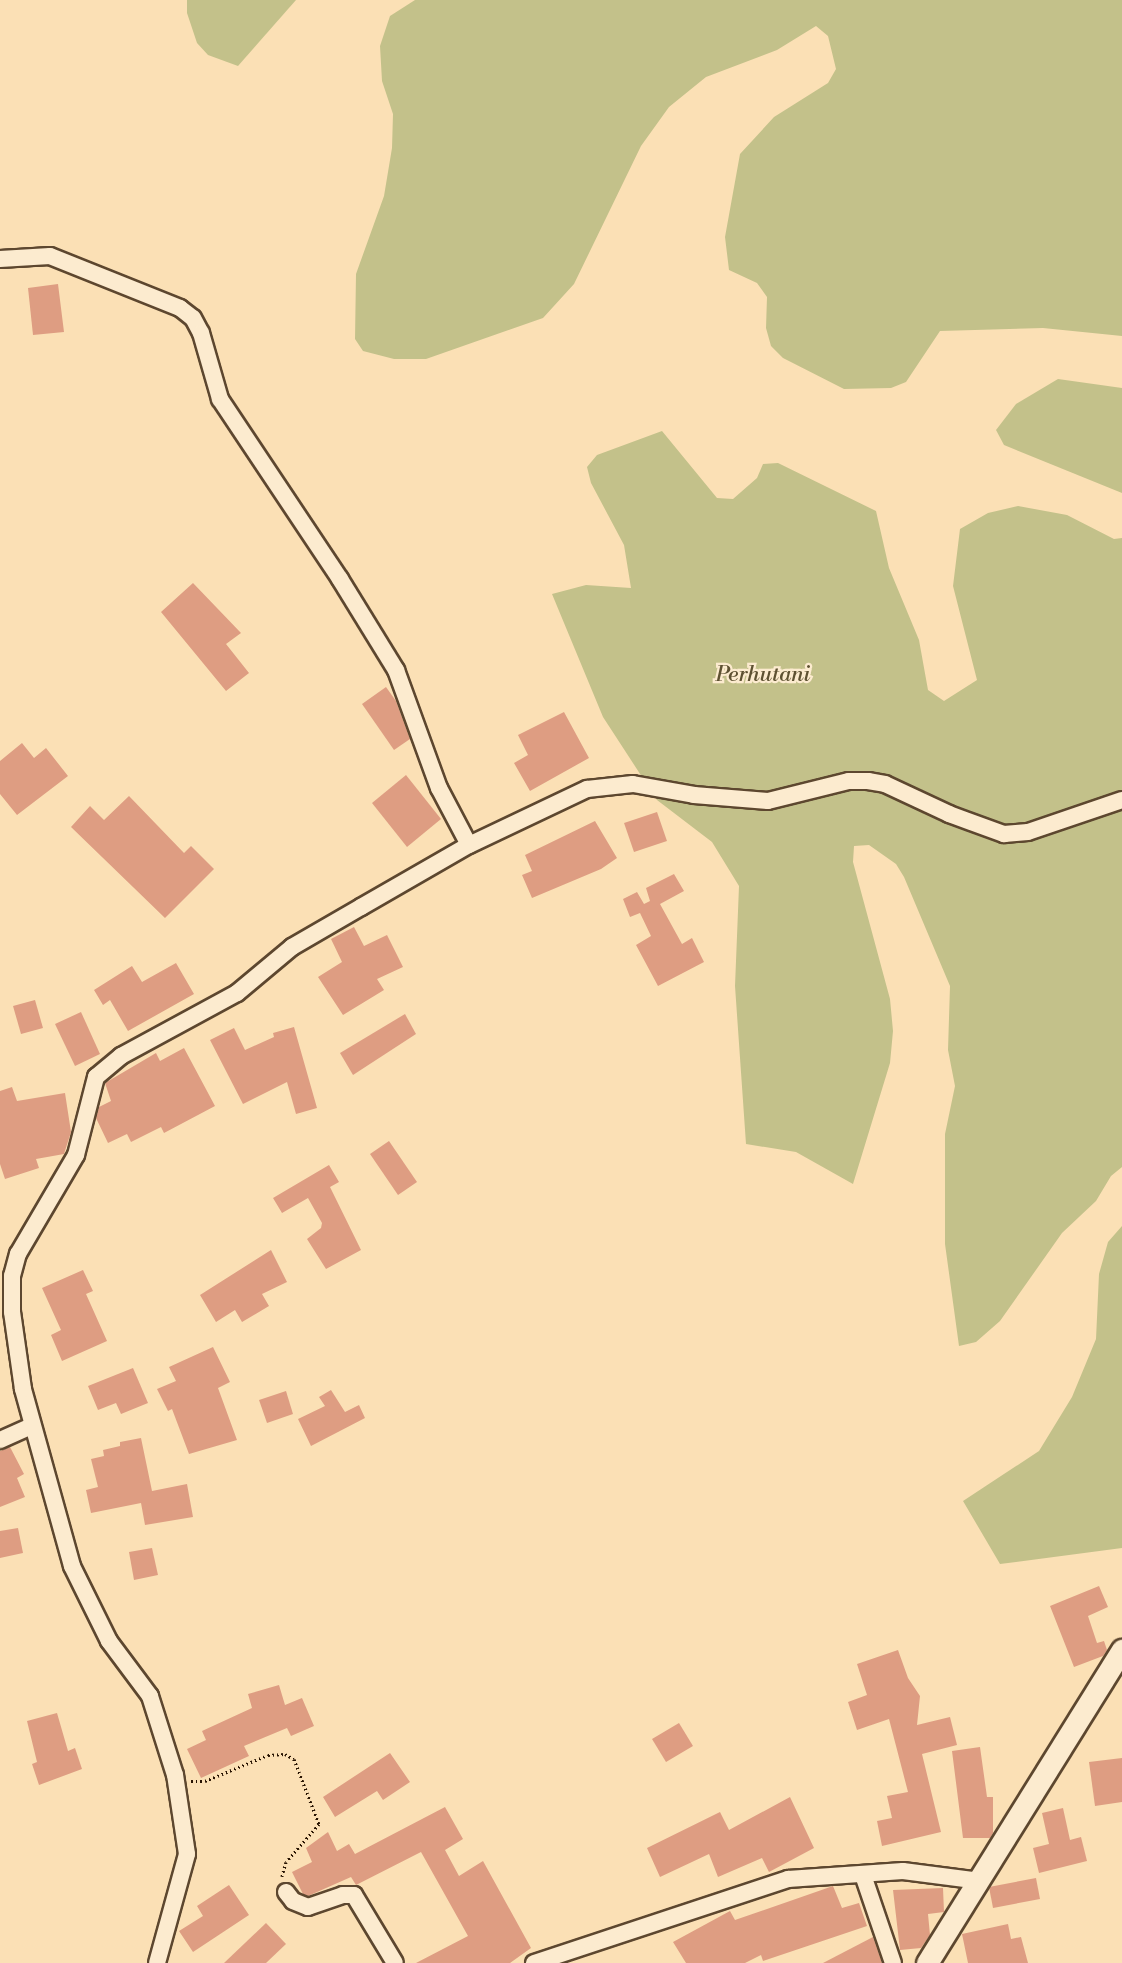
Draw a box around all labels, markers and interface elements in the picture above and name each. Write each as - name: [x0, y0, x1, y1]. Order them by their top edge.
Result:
- park label: Perhutani: [716, 662, 810, 688]

